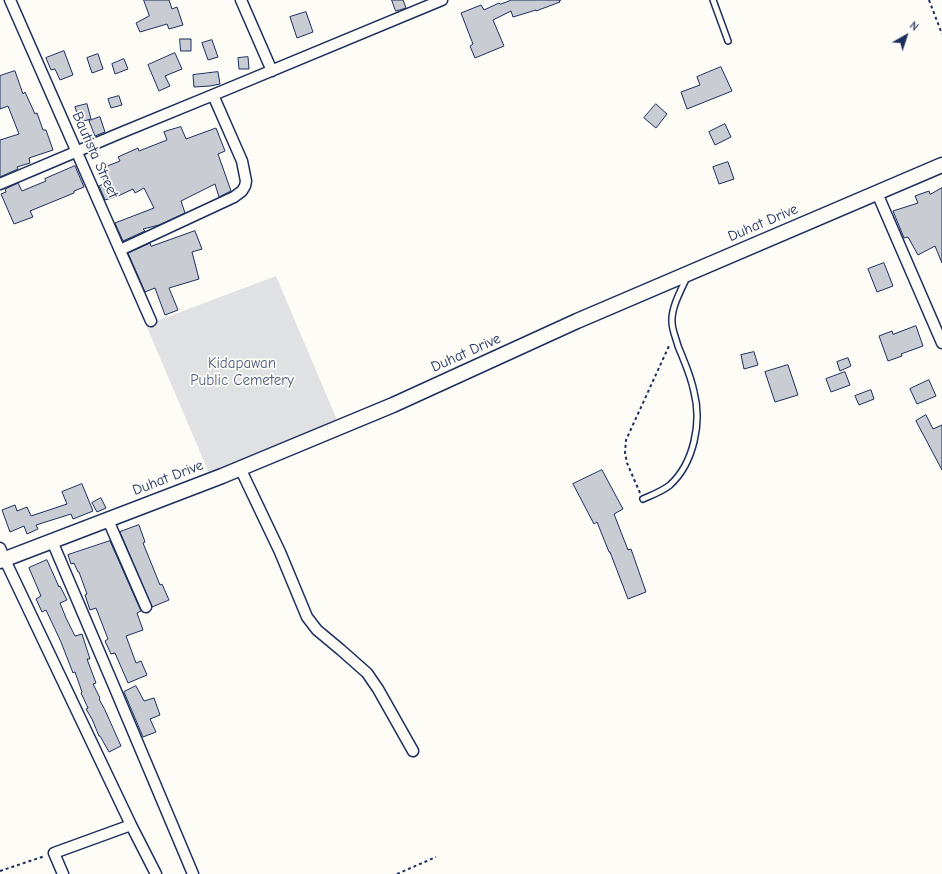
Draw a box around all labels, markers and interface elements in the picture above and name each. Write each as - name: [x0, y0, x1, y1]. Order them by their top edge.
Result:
- north arrow: [886, 16, 926, 56]
- text: N: [907, 19, 921, 34]
- street label: Bautista Street: [68, 109, 122, 201]
- street label: Duhat Drive: [725, 200, 801, 246]
- street label: Duhat Drive: [428, 330, 504, 376]
- park label: Kidapawan Public Cemetery: [190, 355, 294, 390]
- street label: Duhat Drive: [130, 456, 206, 500]

